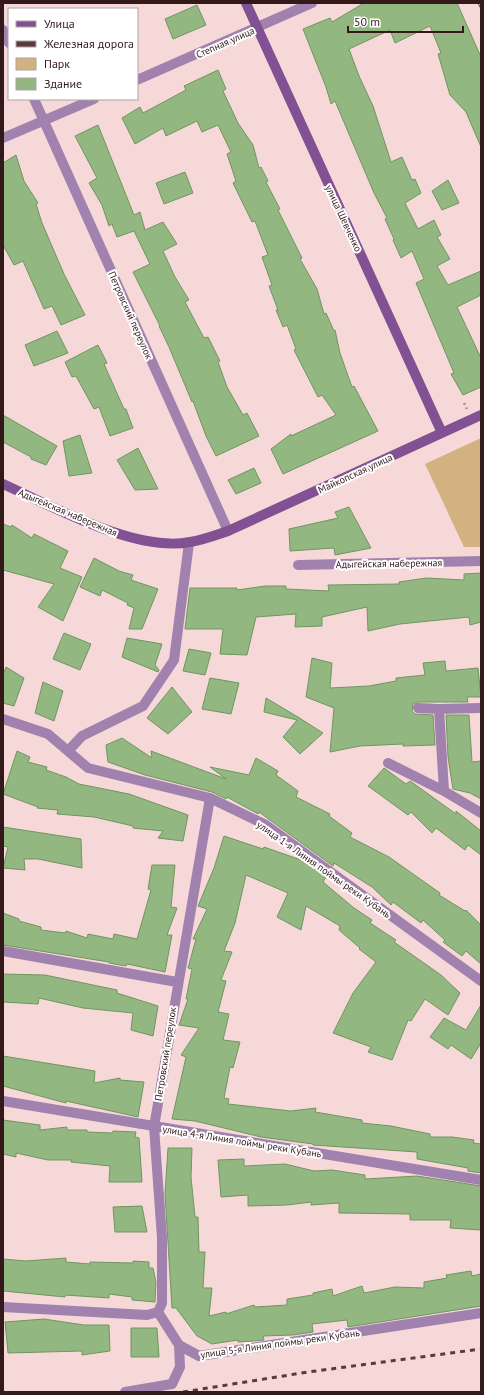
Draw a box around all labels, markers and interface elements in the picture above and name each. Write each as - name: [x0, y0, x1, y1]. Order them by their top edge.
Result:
- legend: [8, 8, 138, 100]
- scale bar: [348, 8, 463, 34]
- text: 50 m: [354, 14, 380, 29]
- text: Улица: [44, 16, 75, 31]
- street label: Степная улица: [194, 24, 256, 61]
- text: Железная дорога: [43, 36, 134, 51]
- text: Парк: [44, 56, 70, 71]
- text: Здание: [44, 76, 82, 91]
- street label: улица Шевченко: [322, 183, 365, 254]
- street label: Петровский переулок: [105, 269, 156, 361]
- street label: Майкопская улица: [316, 450, 395, 496]
- street label: Адыгейская набережная: [16, 486, 120, 539]
- street label: Адыгейская набережная: [336, 556, 443, 571]
- street label: улица 1-я Линия поймы реки Кубань: [254, 818, 394, 921]
- street label: Петровский переулок: [152, 1006, 179, 1102]
- street label: улица 4-я Линия поймы реки Кубань: [161, 1122, 323, 1161]
- street label: улица 5-я Линия поймы реки Кубань: [200, 1326, 361, 1361]

